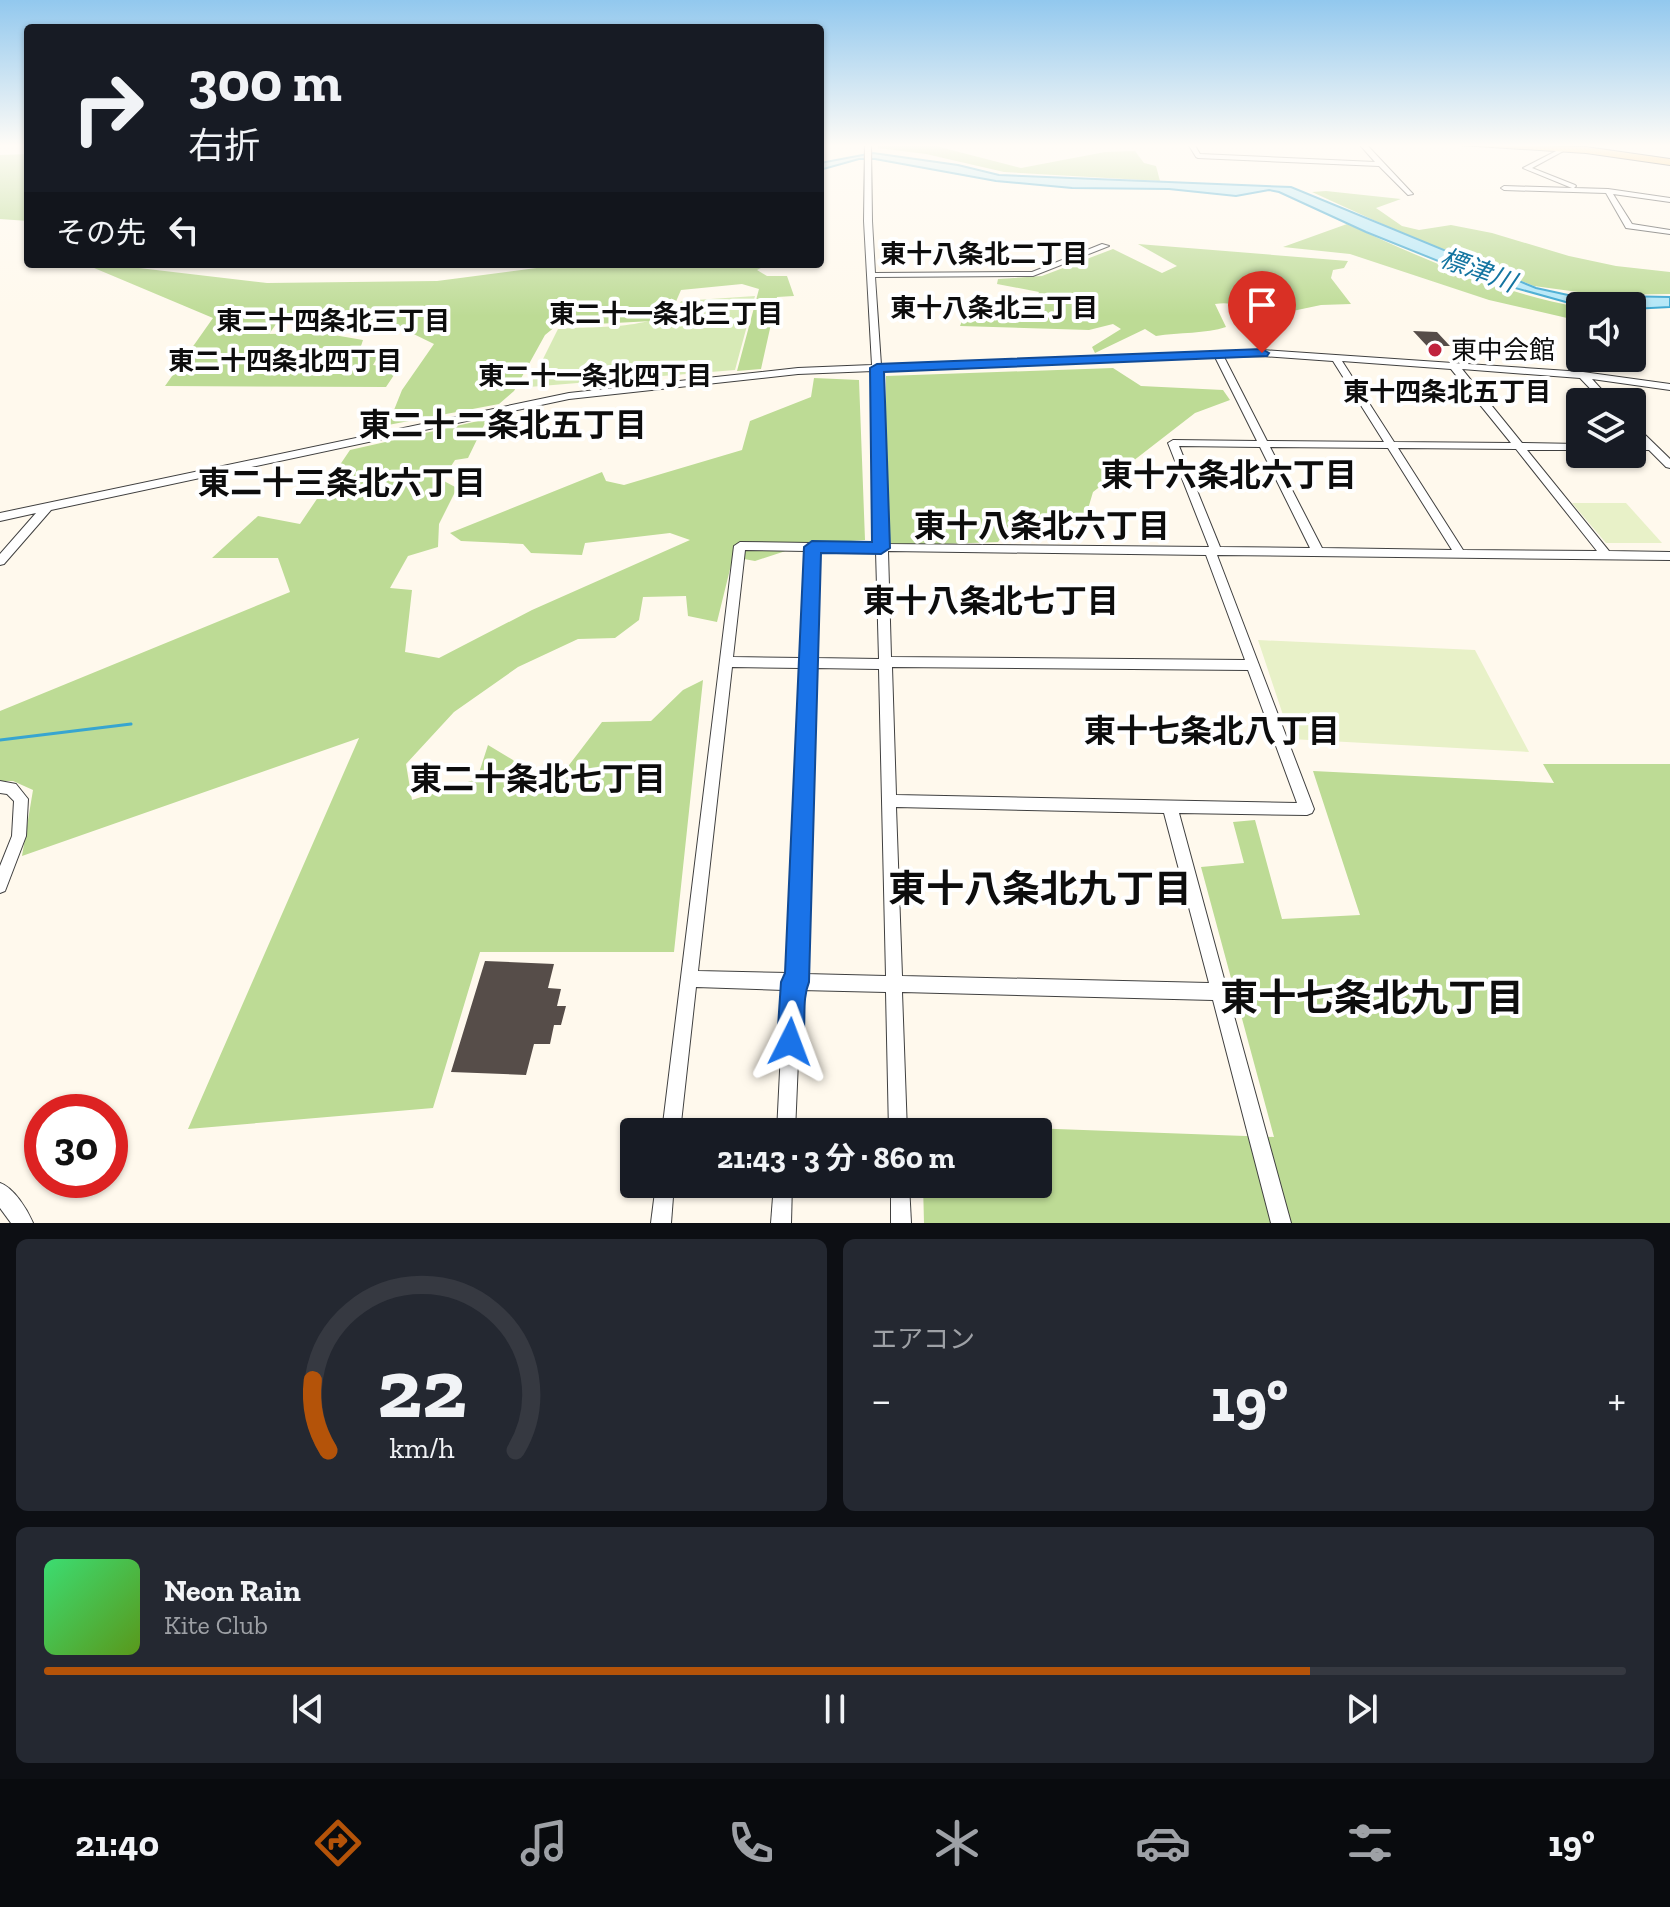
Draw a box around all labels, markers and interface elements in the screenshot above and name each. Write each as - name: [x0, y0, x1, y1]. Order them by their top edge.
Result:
- text: 300 m: [188, 48, 342, 115]
- icon: right: [56, 56, 160, 160]
- text: 右折: [188, 124, 260, 167]
- icon: left: [162, 208, 206, 252]
- text: その先: [56, 215, 146, 251]
- district label: 東十八条北二丁目: [880, 238, 1088, 270]
- water label: 標津川: [1436, 242, 1523, 299]
- pin: [1228, 271, 1296, 353]
- icon: arrive: [1240, 283, 1284, 327]
- district label: 東十八条北三丁目: [890, 292, 1098, 324]
- map controls: [1566, 292, 1646, 468]
- button: sound: [1566, 292, 1646, 372]
- district label: 東二十一条北三丁目: [549, 298, 783, 330]
- district label: 東二十四条北三丁目: [216, 305, 450, 337]
- place label: 東中会館: [1451, 334, 1555, 366]
- marker: 東中会館: [1426, 341, 1444, 359]
- district label: 東二十四条北四丁目: [168, 345, 402, 377]
- district label: 東二十一条北四丁目: [478, 360, 712, 392]
- district label: 東十四条北五丁目: [1343, 376, 1551, 408]
- button: layers: [1566, 388, 1646, 468]
- district label: 東二十二条北五丁目: [359, 406, 647, 444]
- district label: 東十六条北六丁目: [1101, 456, 1357, 494]
- district label: 東二十三条北六丁目: [198, 464, 486, 502]
- district label: 東十八条北六丁目: [914, 507, 1170, 545]
- district label: 東十八条北七丁目: [863, 582, 1119, 620]
- district label: 東十七条北八丁目: [1084, 712, 1340, 750]
- district label: 東二十条北七丁目: [410, 760, 666, 798]
- district label: 東十八条北九丁目: [888, 866, 1192, 912]
- district label: 東十七条北九丁目: [1220, 975, 1524, 1021]
- position arrow: [748, 1000, 832, 1084]
- speed limit sign: 30: [24, 1094, 128, 1198]
- text: 21:43 · 3 分 · 860 m: [717, 1140, 955, 1176]
- text: エアコン: [871, 1323, 975, 1355]
- text: 22: [377, 1338, 466, 1438]
- text: 19°: [1211, 1364, 1288, 1436]
- text: −: [871, 1373, 892, 1426]
- text: +: [1607, 1373, 1626, 1426]
- text: km/h: [389, 1431, 454, 1465]
- text: Neon Rain: [164, 1573, 301, 1609]
- text: Kite Club: [164, 1609, 268, 1641]
- icon: previous: [286, 1687, 330, 1731]
- icon: pause: [813, 1687, 857, 1731]
- icon: next: [1340, 1687, 1384, 1731]
- icon: directions: [310, 1815, 366, 1871]
- icon: music: [516, 1815, 572, 1871]
- icon: phone: [723, 1815, 779, 1871]
- icon: climate: [929, 1815, 985, 1871]
- icon: car: [1135, 1815, 1191, 1871]
- icon: filters: [1342, 1815, 1398, 1871]
- text: 21:40: [75, 1822, 159, 1865]
- text: 19°: [1548, 1822, 1595, 1865]

